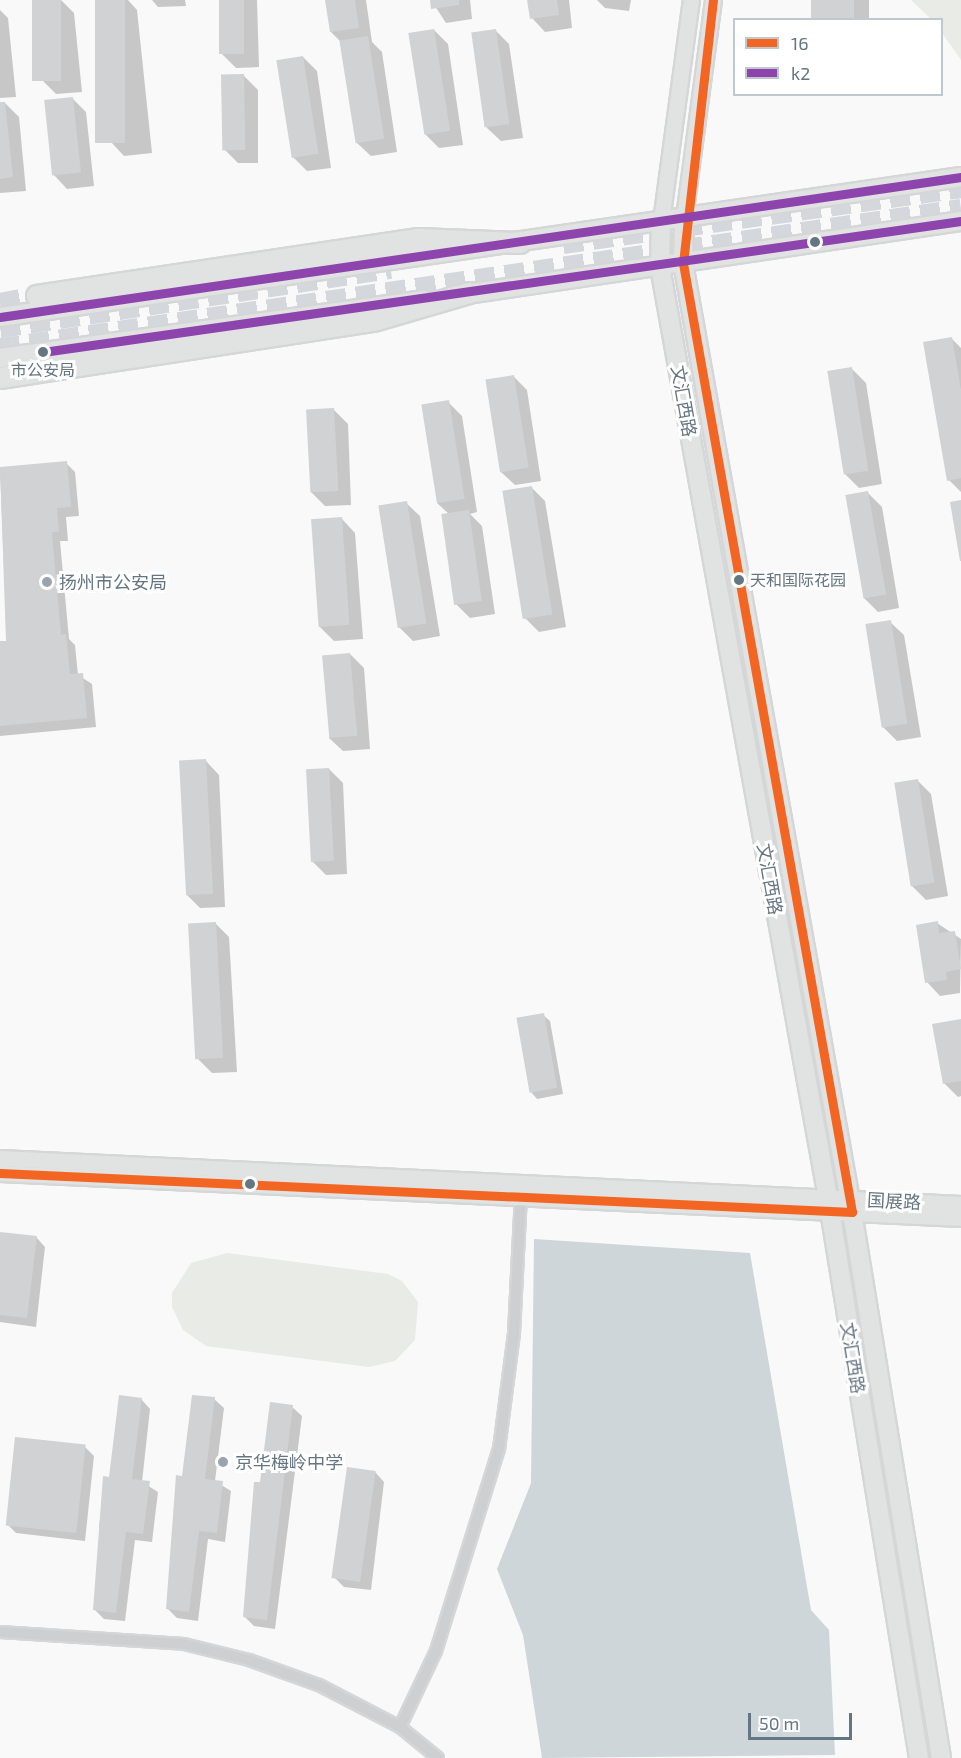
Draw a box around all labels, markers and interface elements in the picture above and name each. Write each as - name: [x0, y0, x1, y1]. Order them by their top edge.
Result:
- legend: [733, 18, 943, 96]
- text: 16: [791, 32, 808, 54]
- text: k2: [791, 62, 810, 84]
- unlabelled marker: [809, 236, 821, 248]
- marker: 市公安局: [37, 346, 49, 358]
- place label: 市公安局: [11, 360, 75, 380]
- street label: 文汇西路: [667, 364, 701, 438]
- place label: 天和国际花园: [750, 570, 846, 590]
- place label: 扬州市公安局: [59, 571, 167, 593]
- marker: 天和国际花园: [733, 574, 745, 586]
- marker: 扬州市公安局: [40, 575, 54, 589]
- street label: 文汇西路: [753, 842, 787, 916]
- unlabelled marker: [244, 1178, 256, 1190]
- street label: 国展路: [866, 1189, 922, 1213]
- street label: 文汇西路: [837, 1321, 869, 1395]
- place label: 京华梅岭中学: [235, 1451, 343, 1473]
- marker: 京华梅岭中学: [216, 1455, 230, 1469]
- scale bar: [751, 1701, 854, 1739]
- text: 50 m: [759, 1712, 799, 1734]

